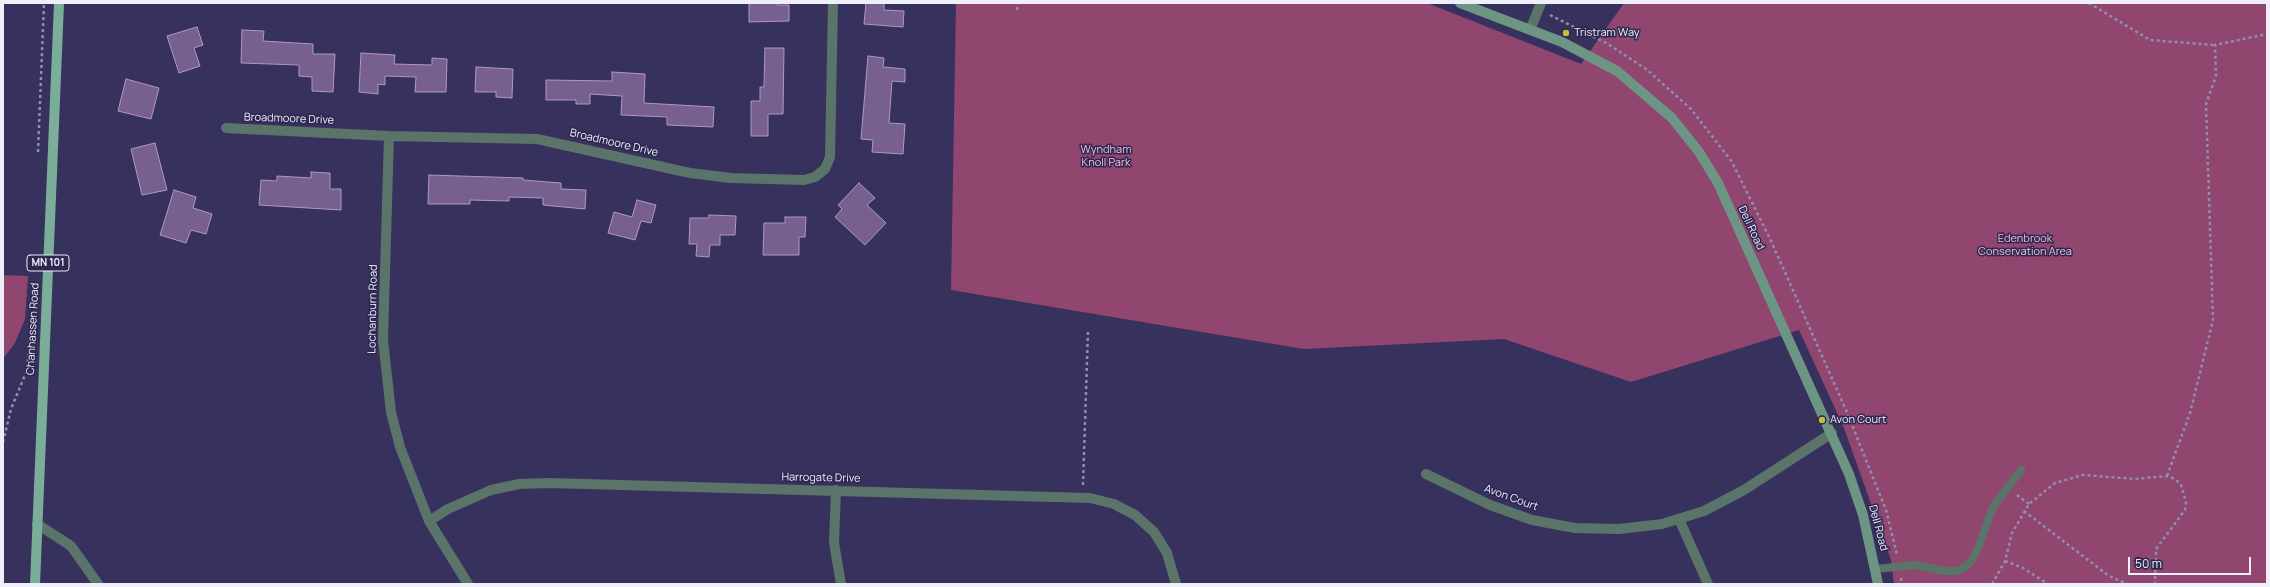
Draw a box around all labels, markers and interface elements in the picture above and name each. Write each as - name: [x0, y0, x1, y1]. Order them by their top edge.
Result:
- place label: Tristram Way: [1574, 26, 1639, 40]
- marker: Tristram Way: [1561, 28, 1571, 38]
- street label: Broadmoore Drive: [244, 111, 334, 127]
- street label: Broadmoore Drive: [569, 126, 659, 160]
- park label: Wyndham Knoll Park: [1080, 143, 1132, 169]
- street label: Dell Road: [1735, 204, 1767, 252]
- park label: Edenbrook Conservation Area: [1978, 232, 2072, 258]
- road number: MN 101: [27, 255, 69, 271]
- street label: Lochanburn Road: [366, 264, 380, 354]
- street label: Chanhassen Road: [24, 283, 42, 375]
- place label: Avon Court: [1830, 413, 1886, 427]
- marker: Avon Court: [1817, 415, 1827, 425]
- street label: Harrogate Drive: [781, 471, 861, 485]
- street label: Avon Court: [1482, 482, 1540, 514]
- street label: Dell Road: [1866, 503, 1890, 553]
- scale bar: [2130, 549, 2253, 575]
- text: 50 m: [2135, 555, 2162, 572]

